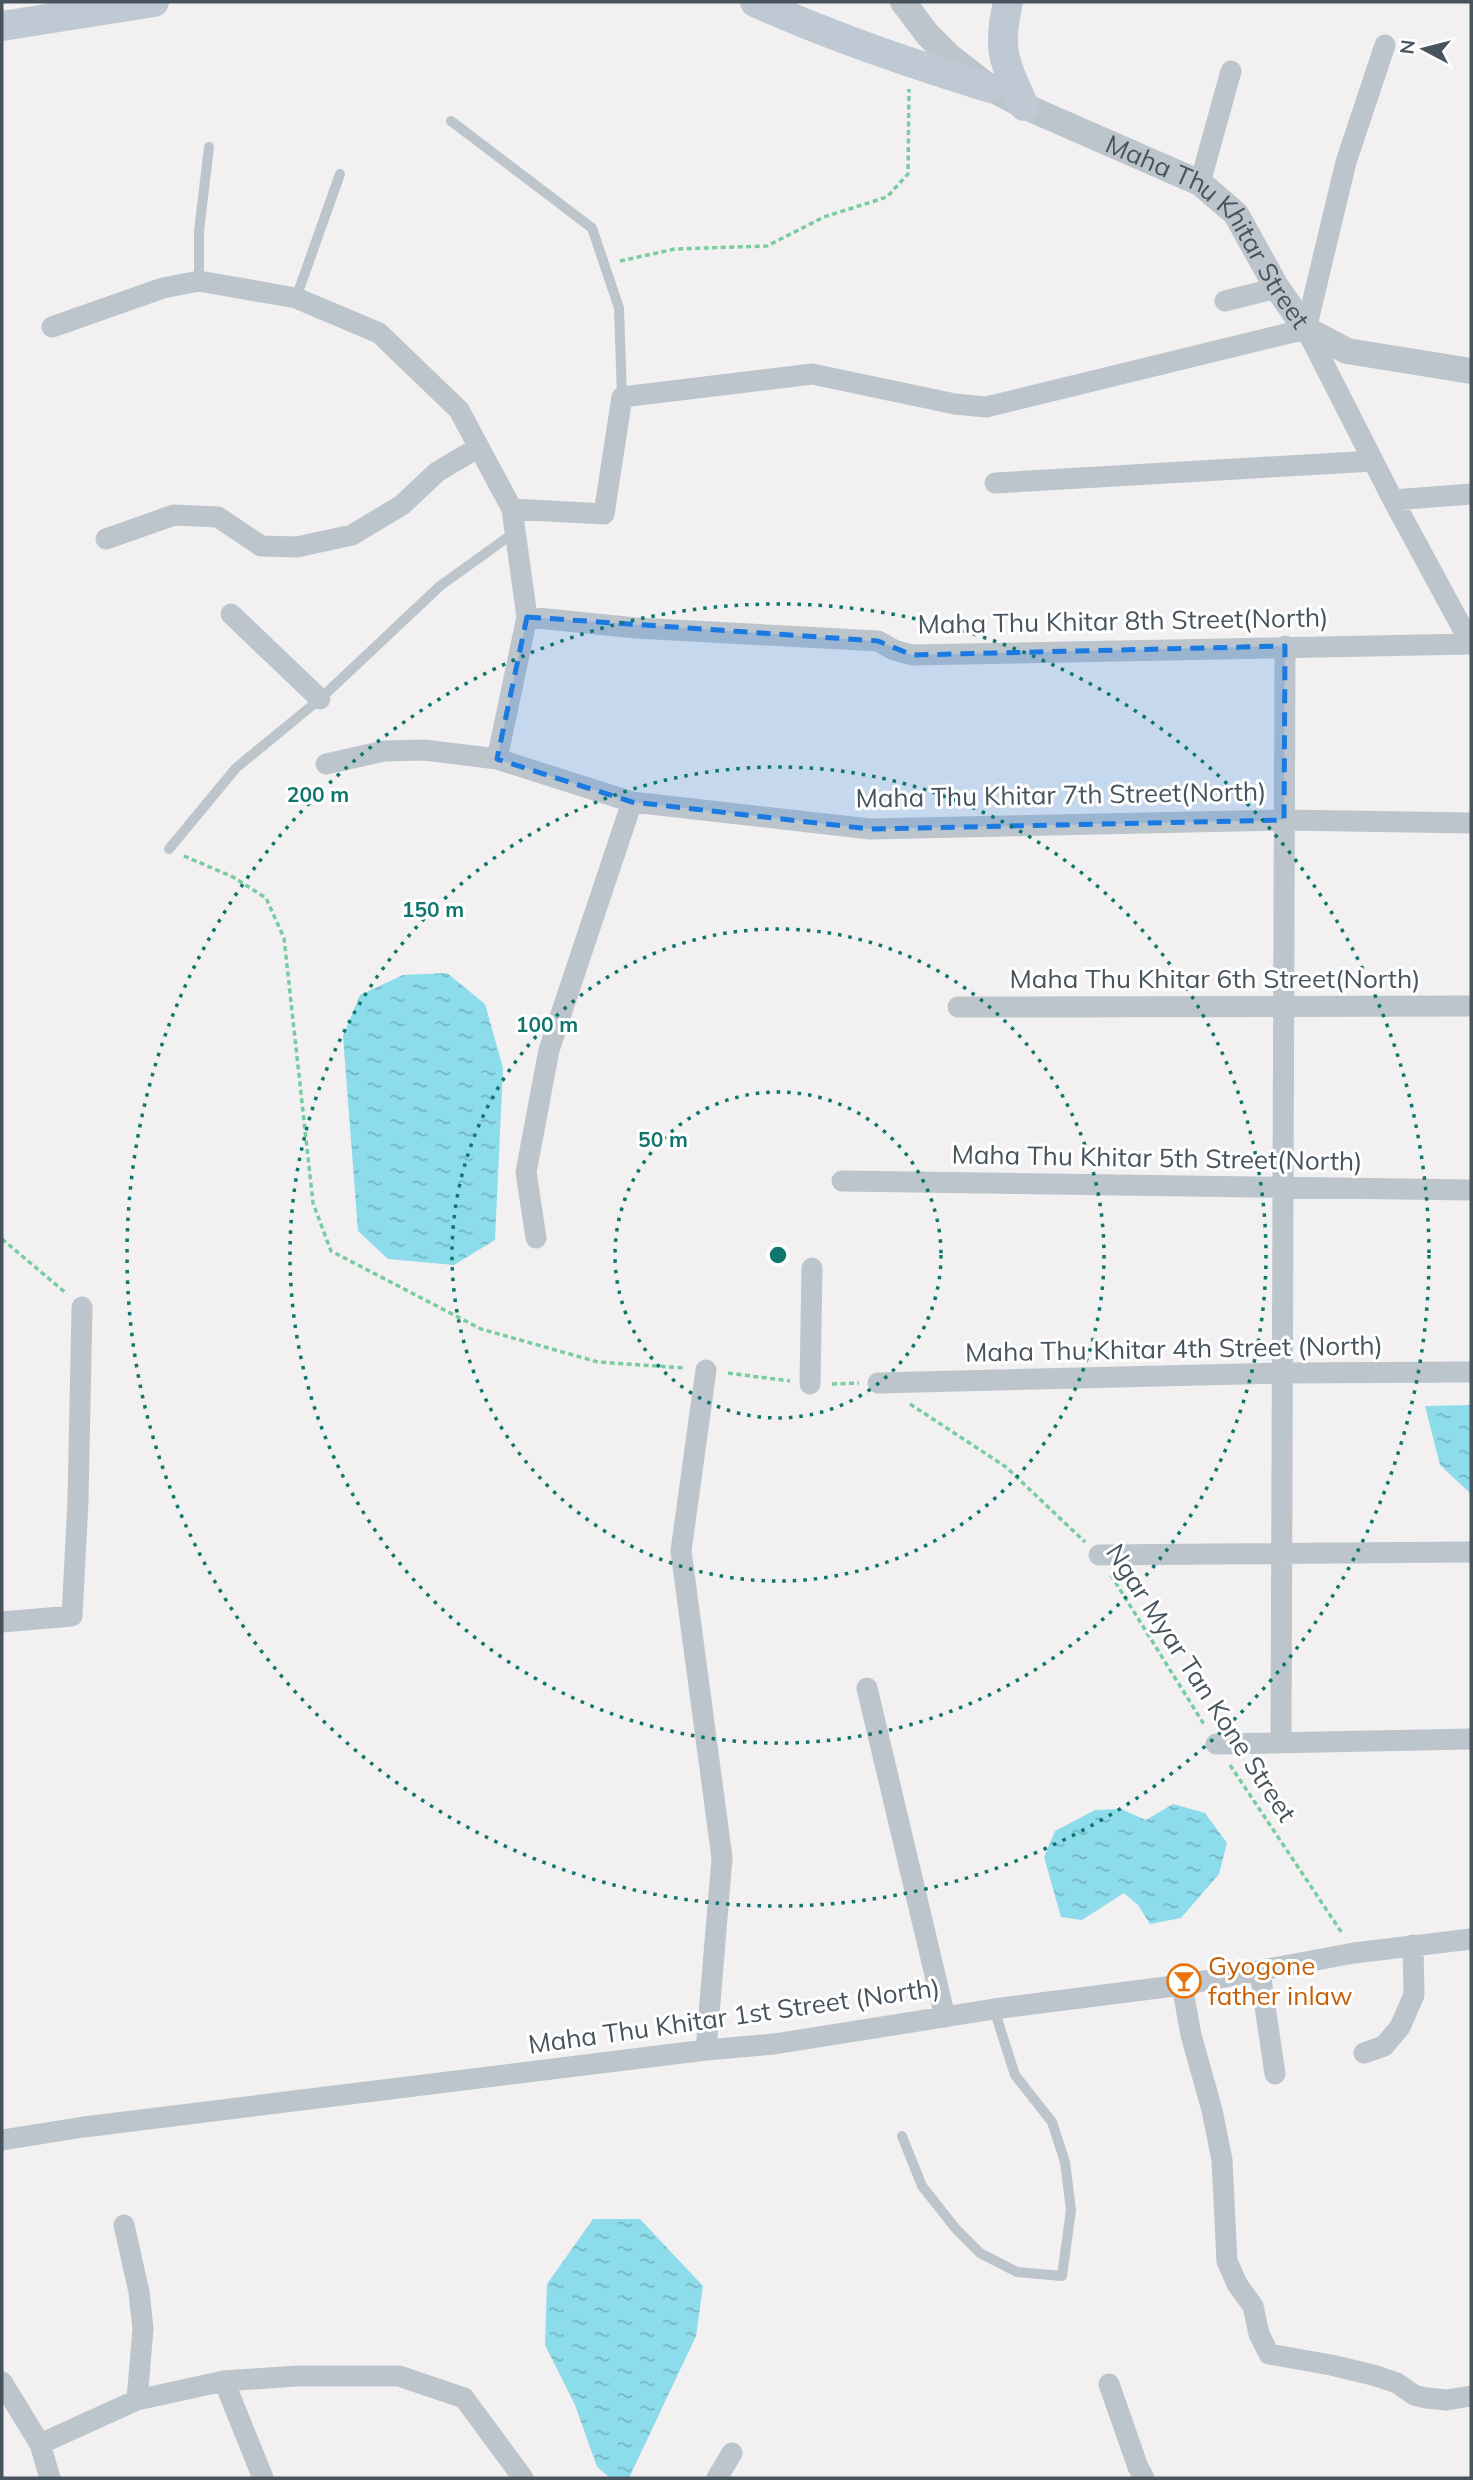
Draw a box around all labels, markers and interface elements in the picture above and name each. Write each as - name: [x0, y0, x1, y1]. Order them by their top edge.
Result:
- north arrow: [1389, 14, 1459, 84]
- text: N: [1394, 38, 1420, 56]
- street label: Maha Thu Khitar Street: [1101, 127, 1317, 335]
- street label: Maha Thu Khitar 8th Street(North): [917, 600, 1329, 641]
- street label: Maha Thu Khitar 7th Street(North): [855, 774, 1267, 815]
- text: 200 m: [287, 781, 349, 807]
- text: 150 m: [402, 896, 464, 922]
- street label: Maha Thu Khitar 6th Street(North): [1010, 962, 1420, 995]
- text: 100 m: [516, 1011, 578, 1037]
- text: 50 m: [638, 1126, 688, 1152]
- street label: Maha Thu Khitar 5th Street(North): [951, 1137, 1363, 1178]
- centre of rings: [766, 1243, 790, 1267]
- street label: Maha Thu Khitar 4th Street (North): [965, 1328, 1383, 1369]
- street label: Ngar Myar Tan Kone Street: [1099, 1537, 1304, 1828]
- place label: Gyogone father inlaw: [1208, 1949, 1353, 2012]
- bar icon: Gyogone father inlaw: [1165, 1962, 1203, 2000]
- street label: Maha Thu Khitar 1st Street (North): [526, 1970, 942, 2061]

